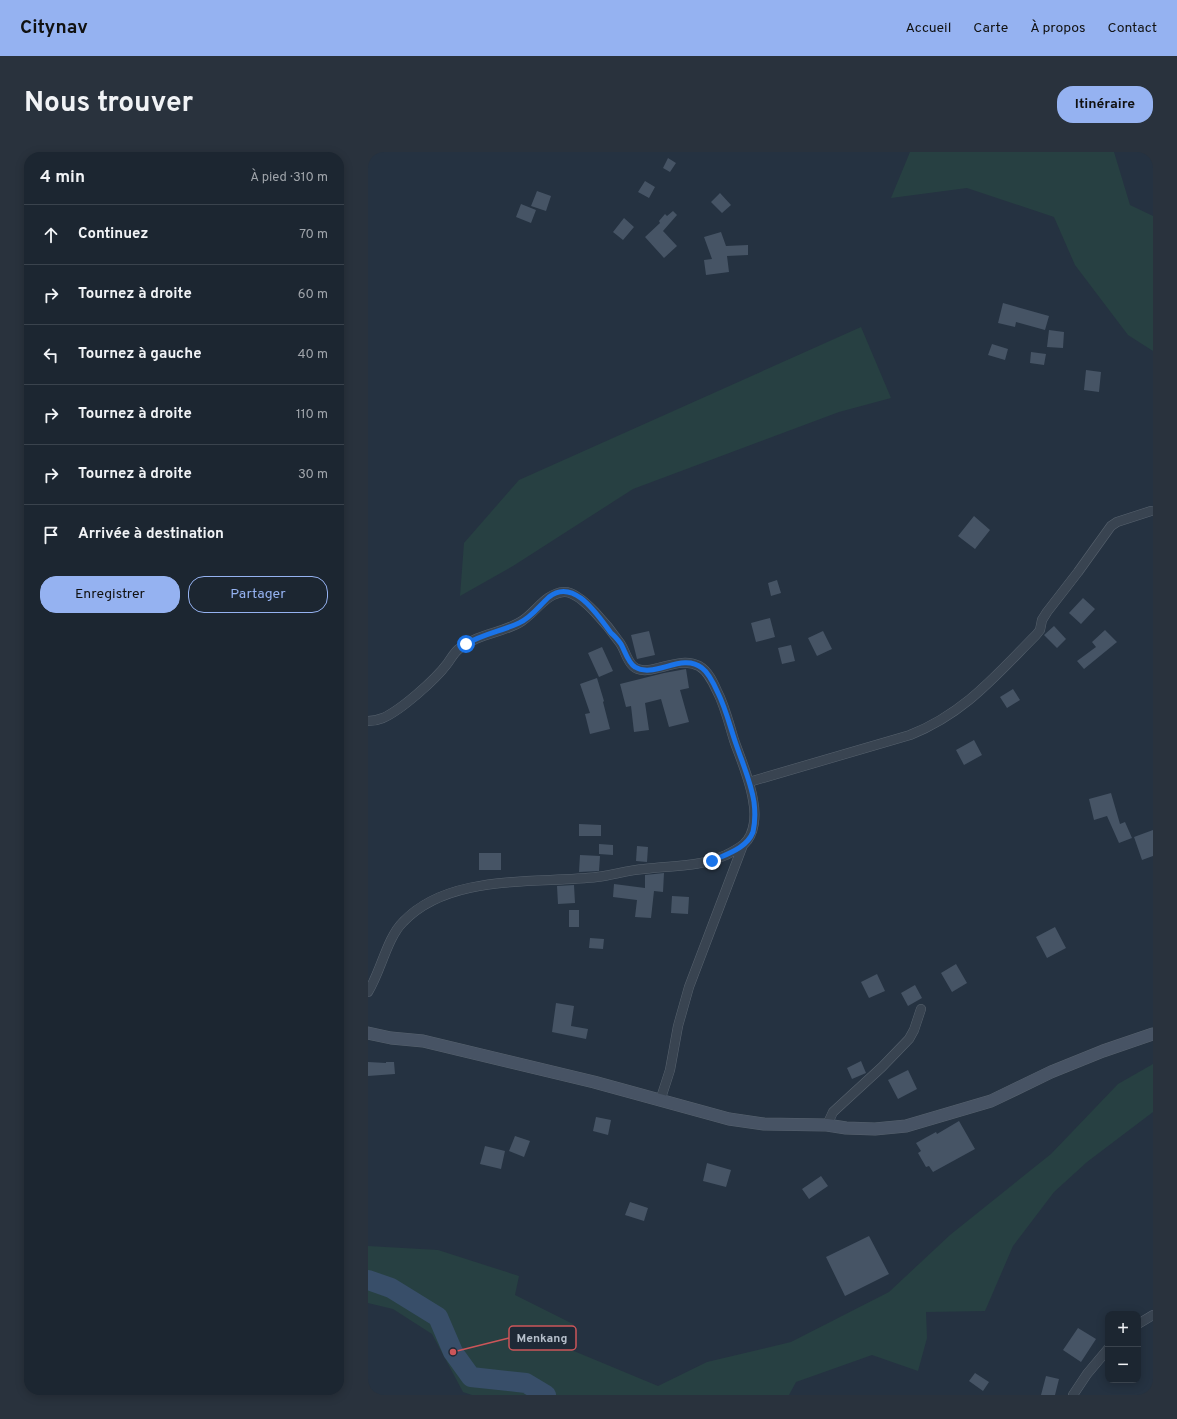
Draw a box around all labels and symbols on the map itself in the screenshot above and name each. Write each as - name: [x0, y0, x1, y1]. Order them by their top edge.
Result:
- route start: [457, 635, 475, 653]
- route end: [703, 852, 721, 870]
- callout: Menkang: [509, 1326, 576, 1350]
- text: Menkang: [517, 1331, 567, 1347]

